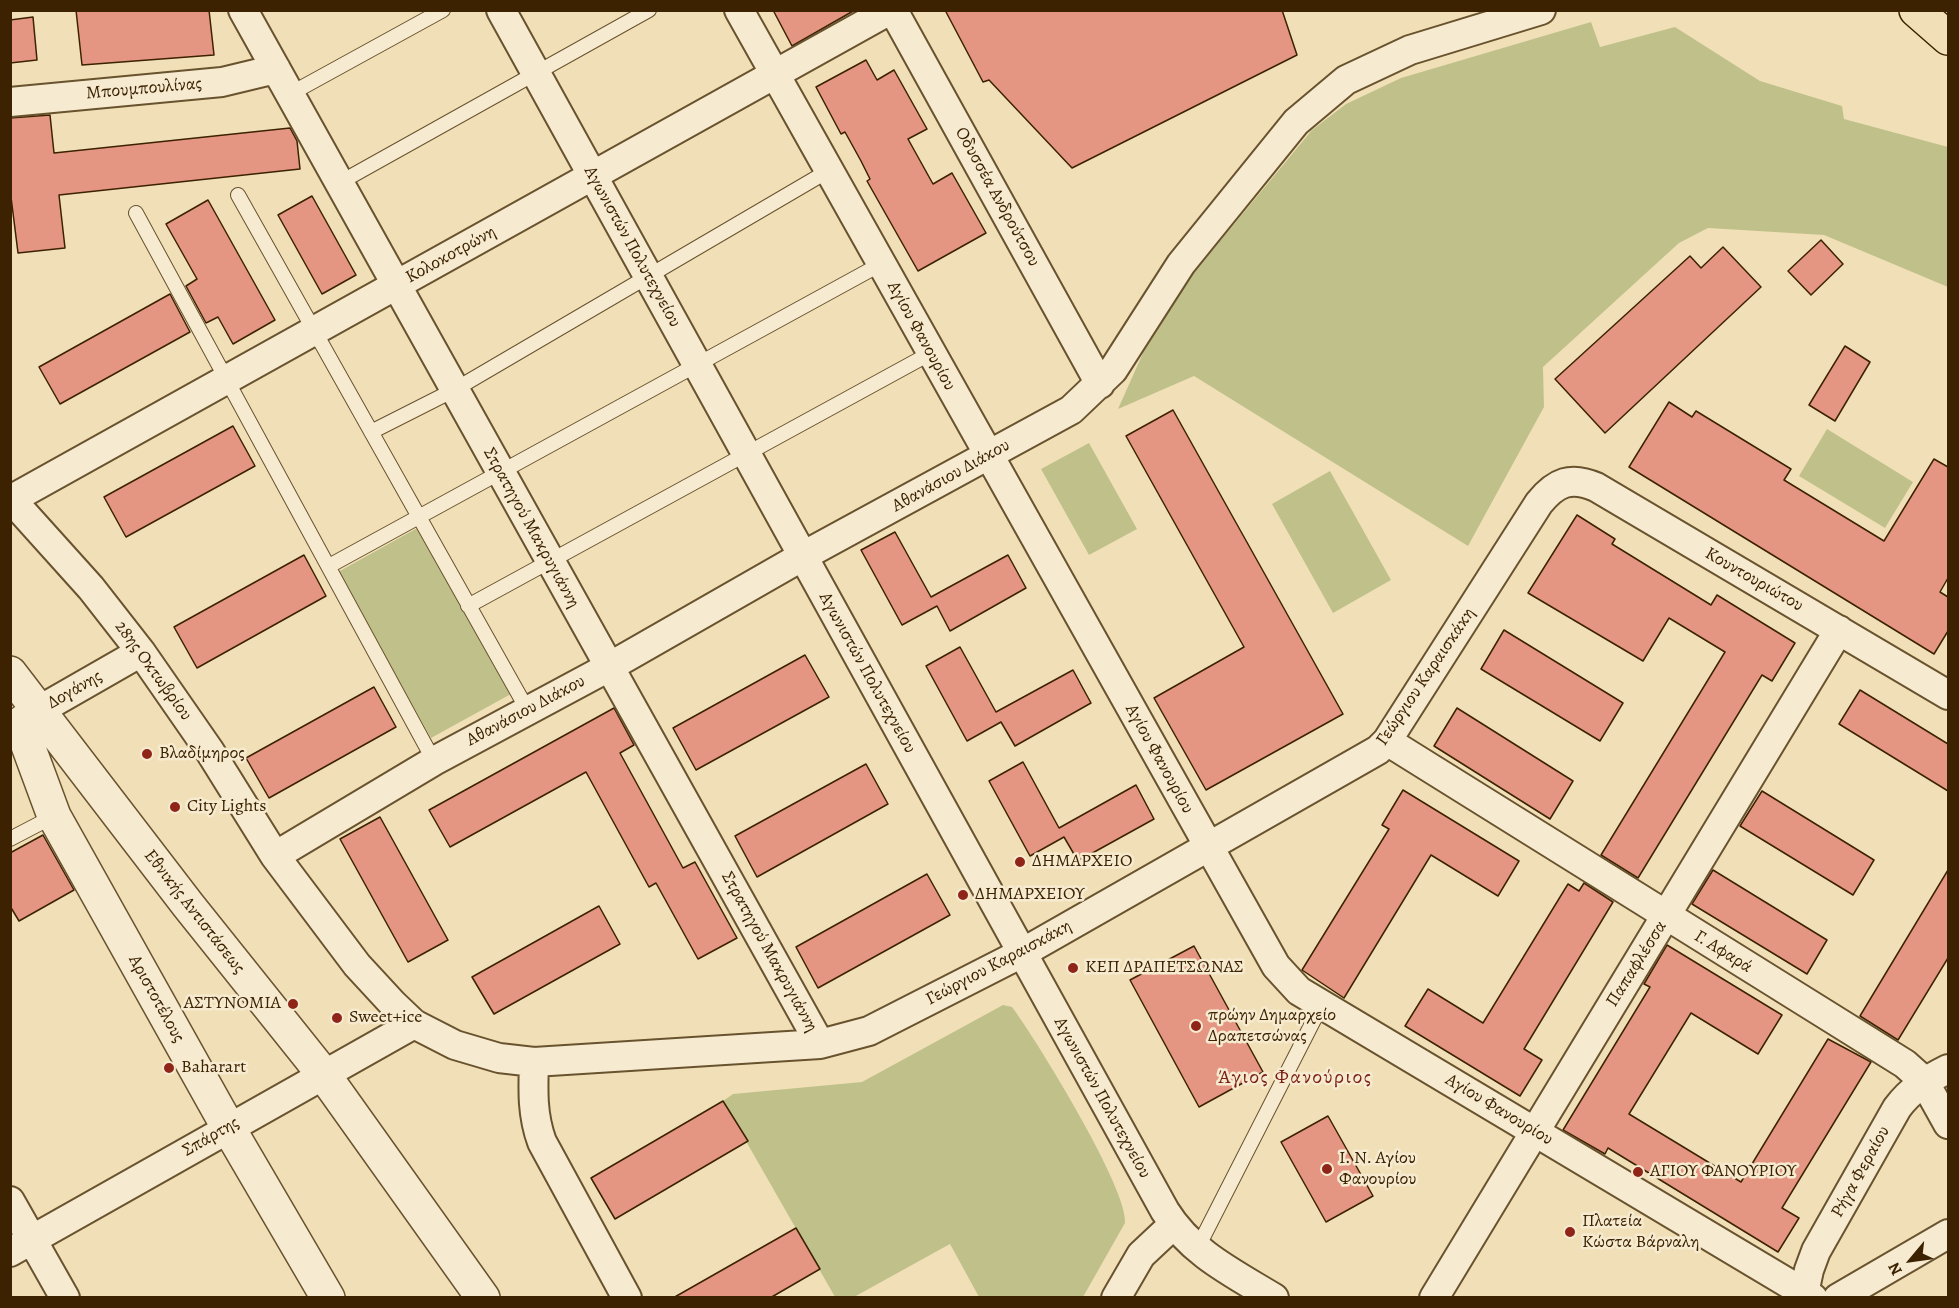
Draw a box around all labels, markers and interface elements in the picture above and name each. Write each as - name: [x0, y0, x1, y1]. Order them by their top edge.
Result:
- street label: Μπουμπουλίνας: [85, 73, 203, 105]
- street label: Οδυσσέα Ανδρούτσου: [950, 124, 1044, 270]
- street label: Αγωνιστών Πολυτεχνείου: [579, 163, 685, 331]
- street label: Κολοκοτρώνη: [402, 221, 500, 289]
- street label: Αγίου Φανουρίου: [882, 278, 960, 394]
- street label: Αθανάσιου Διάκου: [888, 435, 1014, 517]
- street label: Στρατηγού Μακρυγιάννη: [478, 444, 584, 612]
- street label: Κουντουριώτου: [1701, 543, 1807, 617]
- street label: Αγωνιστών Πολυτεχνείου: [814, 589, 920, 757]
- street label: Γεώργιου Καραισκάκη: [1372, 604, 1480, 750]
- street label: 28ης Οκτωβρίου: [110, 617, 196, 725]
- street label: Δογάνης: [44, 666, 106, 714]
- street label: Αθανάσιου Διάκου: [463, 671, 589, 751]
- street label: Αγίου Φανουρίου: [1120, 701, 1198, 817]
- place label: Βλαδίμηρος: [159, 743, 245, 765]
- marker: Βλαδίμηρος: [140, 747, 154, 761]
- place label: City Lights: [187, 796, 267, 818]
- marker: City Lights: [168, 800, 182, 814]
- street label: Εθνικής Αντιστάσεως: [139, 846, 249, 978]
- place label: ΔΗΜΑΡΧΕΙΟ: [1032, 851, 1132, 873]
- marker: ΔΗΜΑΡΧΕΙΟ: [1013, 855, 1027, 869]
- street label: Στρατηγού Μακρυγιάννη: [716, 868, 822, 1036]
- place label: ΔΗΜΑΡΧΕΙΟΥ: [975, 884, 1085, 906]
- marker: ΔΗΜΑΡΧΕΙΟΥ: [956, 888, 970, 902]
- street label: Γεώργιου Καραισκάκη: [922, 915, 1076, 1011]
- street label: Παπαφλέσσα: [1602, 917, 1672, 1011]
- street label: Γ. Αφαρά: [1690, 926, 1756, 978]
- street label: Αριστοτέλους: [123, 951, 189, 1047]
- place label: ΚΕΠ ΔΡΑΠΕΤΣΩΝΑΣ: [1085, 957, 1244, 979]
- marker: ΚΕΠ ΔΡΑΠΕΤΣΩΝΑΣ: [1066, 961, 1080, 975]
- place label: ΑΣΤΥΝΟΜΙΑ: [184, 993, 281, 1015]
- marker: ΑΣΤΥΝΟΜΙΑ: [286, 997, 300, 1011]
- place label: πρώην Δημαρχείο Δραπετσώνας: [1208, 1005, 1336, 1048]
- place label: Sweet+ice: [349, 1007, 422, 1029]
- marker: Sweet+ice: [330, 1011, 344, 1025]
- street label: Αγωνιστών Πολυτεχνείου: [1049, 1014, 1155, 1182]
- marker: πρώην Δημαρχείο Δραπετσώνας: [1189, 1019, 1203, 1033]
- place label: Baharart: [181, 1057, 246, 1079]
- marker: Baharart: [162, 1061, 176, 1075]
- district label: Άγιος Φανούριος: [1217, 1066, 1373, 1090]
- street label: Αγίου Φανουρίου: [1441, 1069, 1557, 1151]
- street label: Σπάρτης: [179, 1112, 243, 1162]
- street label: Ρήγα Φεραίου: [1827, 1122, 1895, 1222]
- place label: Ι. Ν. Αγίου Φανουρίου: [1339, 1148, 1417, 1190]
- place label: ΑΓΙΟΥ ΦΑΝΟΥΡΙΟΥ: [1650, 1161, 1796, 1183]
- marker: Ι. Ν. Αγίου Φανουρίου: [1320, 1162, 1334, 1176]
- marker: ΑΓΙΟΥ ΦΑΝΟΥΡΙΟΥ: [1631, 1165, 1645, 1179]
- place label: Πλατεία Κώστα Βάρναλη: [1582, 1211, 1699, 1254]
- marker: Πλατεία Κώστα Βάρναλη: [1563, 1225, 1577, 1239]
- north arrow: [1881, 1230, 1941, 1290]
- text: N: [1883, 1258, 1908, 1279]

